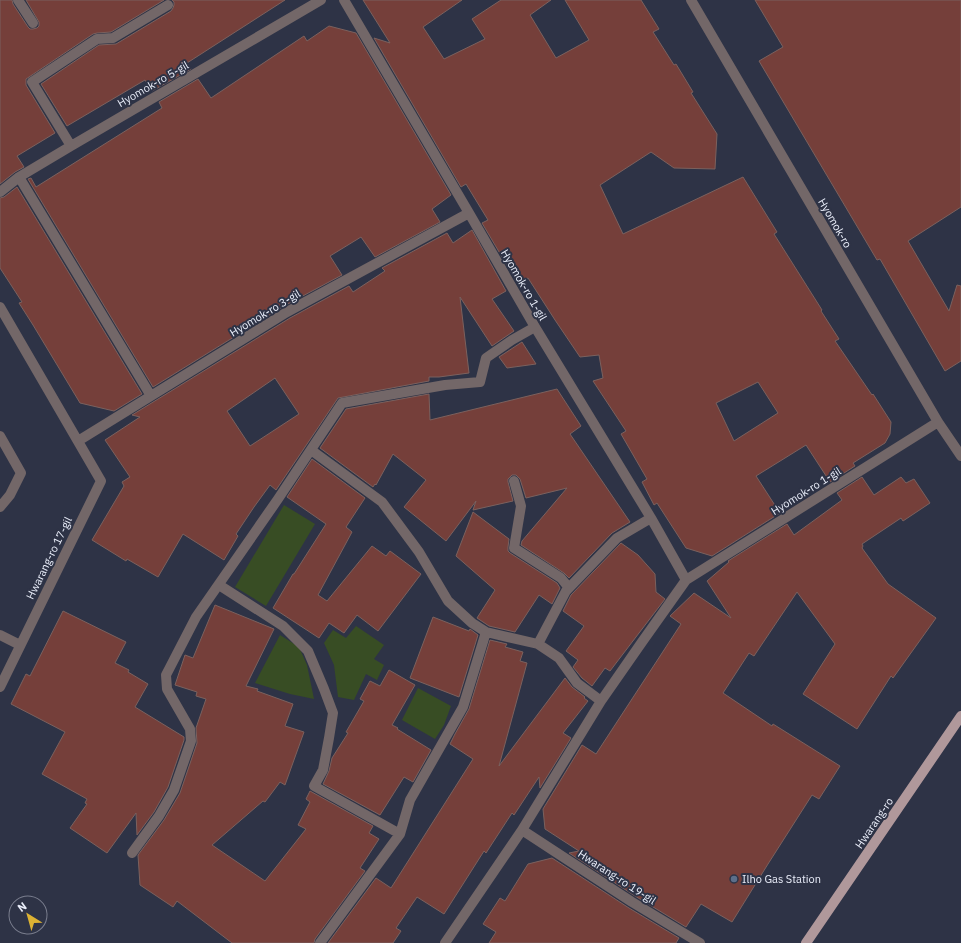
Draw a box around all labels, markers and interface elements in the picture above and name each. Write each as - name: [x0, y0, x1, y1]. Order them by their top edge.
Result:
- street label: Hyomok-ro 5-gil: [115, 58, 191, 110]
- street label: Hyomok-ro: [815, 196, 855, 250]
- street label: Hyomok-ro 1-gil: [498, 247, 550, 323]
- street label: Hyomok-ro 3-gil: [227, 286, 303, 340]
- street label: Hyomok-ro 1-gil: [768, 464, 844, 518]
- street label: Hwarang-ro 17-gil: [23, 514, 75, 602]
- street label: Hwarang-ro: [852, 795, 896, 851]
- street label: Hwarang-ro 19-gil: [575, 847, 659, 907]
- place label: Ilho Gas Station: [742, 872, 821, 886]
- marker: Ilho Gas Station: [729, 874, 739, 884]
- north arrow: [8, 895, 48, 935]
- text: N: [15, 899, 29, 915]

